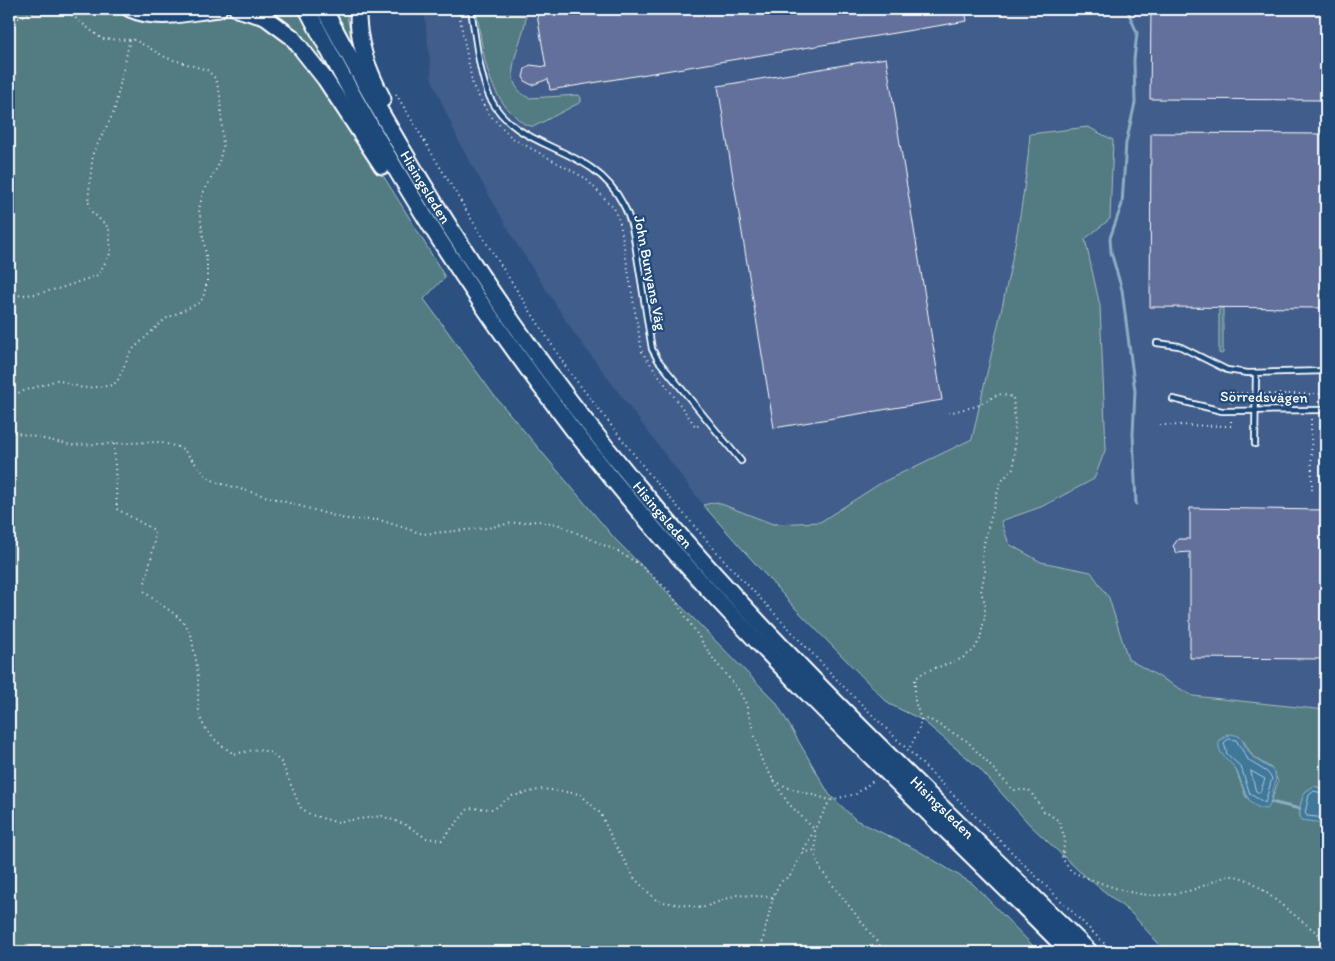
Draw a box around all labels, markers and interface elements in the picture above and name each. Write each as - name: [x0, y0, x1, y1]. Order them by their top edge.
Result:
- street label: Hisingsleden: [396, 147, 455, 228]
- street label: John Bunyans Väg: [630, 214, 670, 332]
- street label: Sörredsvägen: [1220, 387, 1309, 407]
- street label: Hisingsleden: [629, 478, 697, 552]
- street label: Hisingsleden: [906, 772, 978, 843]

